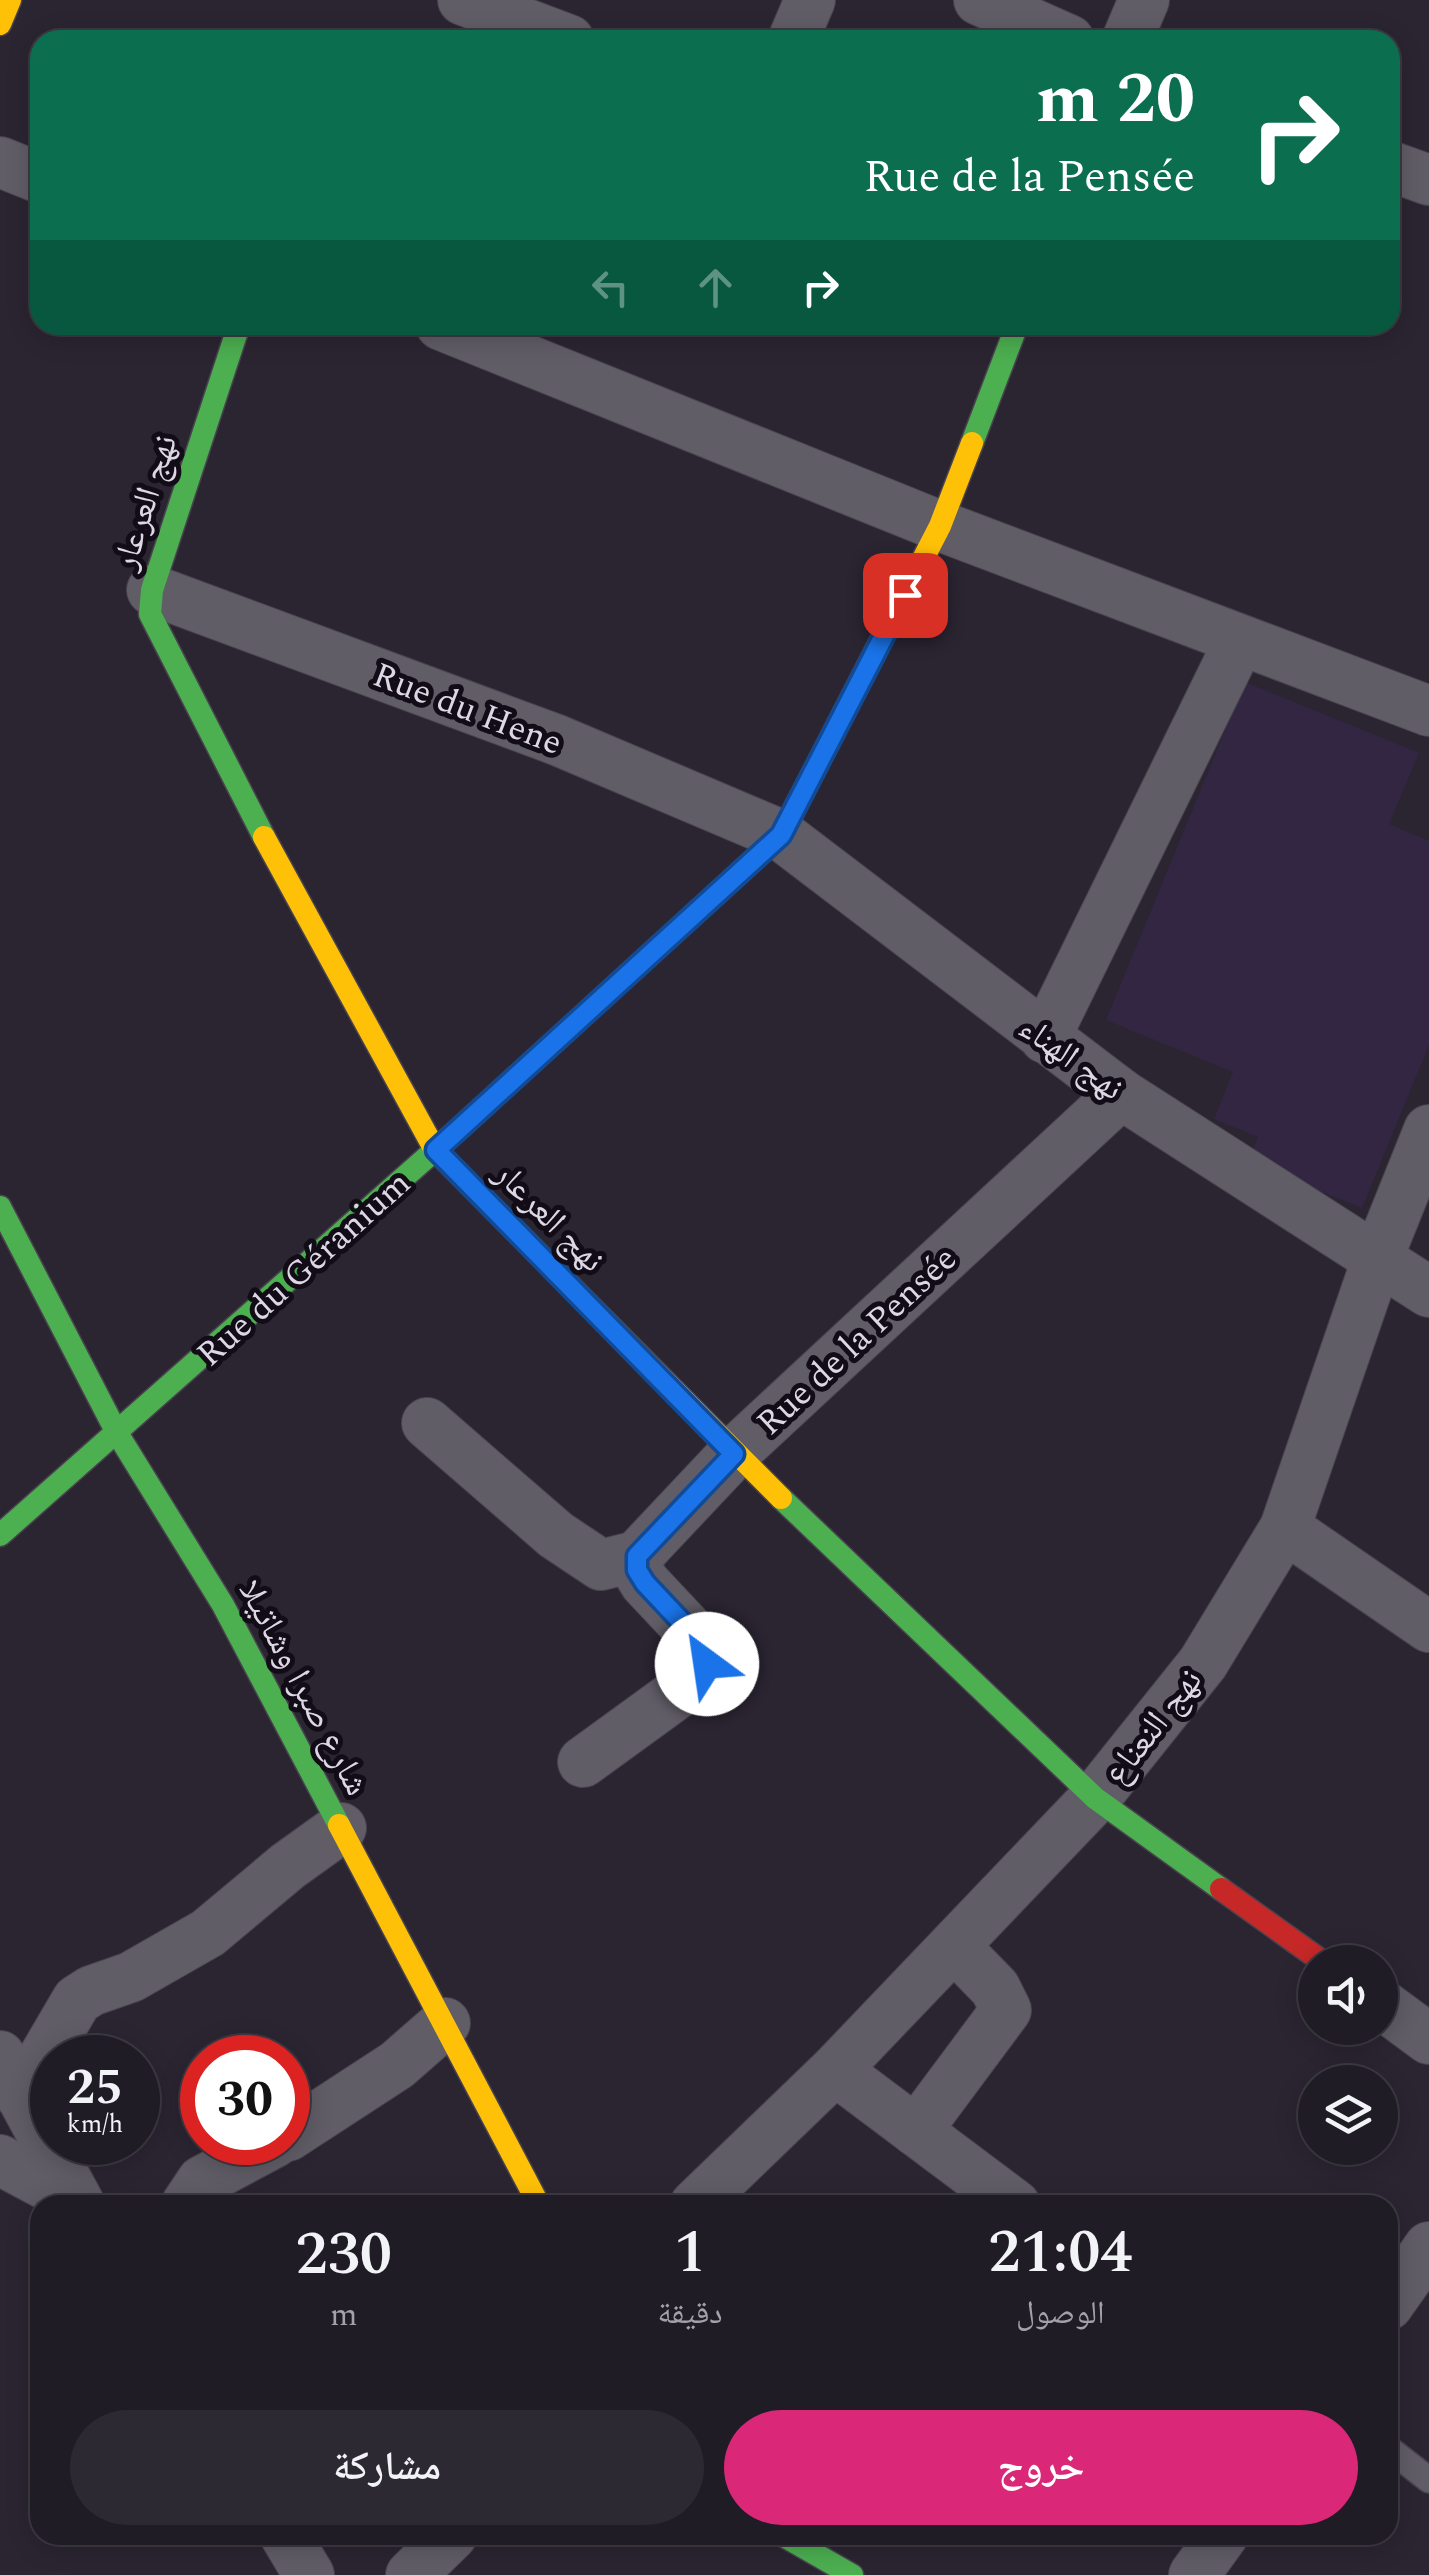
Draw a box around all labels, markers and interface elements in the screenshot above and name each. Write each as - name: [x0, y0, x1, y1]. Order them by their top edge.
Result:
- text: 20 m: [1036, 47, 1195, 153]
- icon: right: [1230, 70, 1360, 200]
- text: Rue de la Pensée: [864, 143, 1195, 212]
- icon: left: [583, 260, 638, 315]
- icon: ahead: [688, 260, 743, 315]
- icon: right: [793, 260, 848, 315]
- street label: نهج العرعار: [98, 428, 192, 578]
- pin: [863, 553, 948, 638]
- icon: arrive: [878, 568, 933, 623]
- street label: Rue du Hene: [365, 649, 570, 770]
- street label: نهج الهناء: [1008, 1002, 1135, 1114]
- street label: نهج العرعار: [480, 1148, 617, 1285]
- street label: Rue du Géranium: [185, 1158, 423, 1380]
- street label: Rue de la Pensée: [745, 1234, 969, 1448]
- street label: شارع صبرا وشاتيلا: [224, 1570, 383, 1805]
- position arrow: [655, 1612, 759, 1716]
- street label: نهج النعناع: [1091, 1657, 1216, 1797]
- map controls: [1298, 1945, 1398, 2165]
- button: sound: [1298, 1945, 1398, 2045]
- speed limit sign: 30: [180, 2035, 310, 2165]
- text: 25: [67, 2050, 123, 2126]
- button: layers: [1298, 2065, 1398, 2165]
- text: km/h: [67, 2106, 123, 2144]
- text: 1: [674, 2207, 706, 2299]
- text: 21:04: [988, 2207, 1132, 2299]
- text: 230: [296, 2209, 392, 2301]
- text: دقيقة: [658, 2289, 723, 2338]
- text: الوصول: [1016, 2289, 1105, 2338]
- text: m: [330, 2291, 358, 2340]
- button: مشاركة: [70, 2410, 704, 2525]
- button: خروج: [724, 2410, 1358, 2525]

